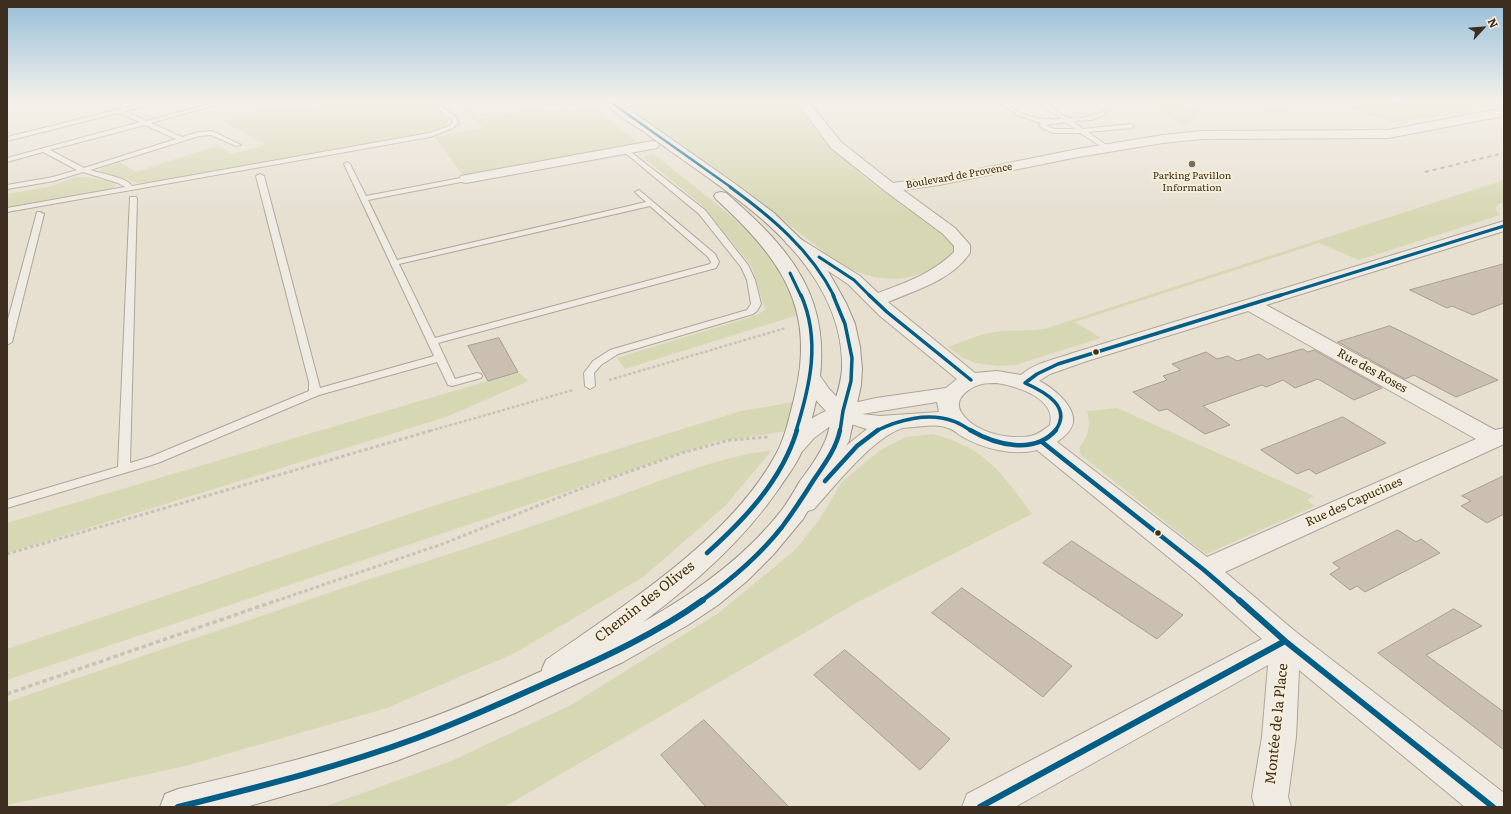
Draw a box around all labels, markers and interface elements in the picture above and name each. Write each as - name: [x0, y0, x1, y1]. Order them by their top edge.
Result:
- north arrow: [1463, 8, 1503, 48]
- text: N: [1485, 15, 1503, 30]
- marker: Parking Pavillon Information: [1187, 159, 1197, 169]
- street label: Boulevard de Provence: [905, 161, 1013, 191]
- place label: Parking Pavillon Information: [1153, 170, 1231, 194]
- street label: Rue des Roses: [1335, 346, 1409, 396]
- unlabelled marker: [1091, 347, 1101, 357]
- street label: Rue des Capucines: [1303, 474, 1405, 530]
- unlabelled marker: [1153, 528, 1163, 538]
- street label: Chemin des Olives: [592, 558, 698, 646]
- street label: Montée de la Place: [1262, 663, 1292, 785]

